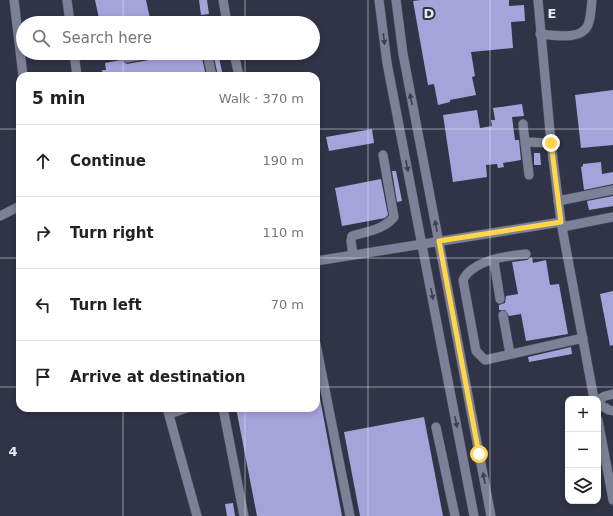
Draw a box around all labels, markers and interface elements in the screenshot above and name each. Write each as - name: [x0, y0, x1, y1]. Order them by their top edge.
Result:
- text: D: [424, 6, 435, 21]
- text: E: [548, 6, 556, 21]
- search box: [16, 16, 320, 60]
- icon: search: [30, 27, 52, 49]
- text: Search here: [62, 29, 152, 47]
- one-way arrow: [381, 33, 387, 45]
- text: 5 min: [32, 88, 85, 108]
- text: Walk · 370 m: [219, 91, 304, 106]
- one-way arrow: [408, 92, 414, 105]
- route end: [542, 134, 560, 152]
- icon: ahead: [32, 150, 54, 172]
- text: Continue: [70, 152, 146, 170]
- text: 190 m: [262, 153, 304, 168]
- one-way arrow: [405, 160, 411, 173]
- one-way arrow: [433, 220, 439, 232]
- icon: right: [32, 222, 54, 244]
- text: Turn right: [70, 224, 154, 242]
- text: 110 m: [262, 225, 304, 240]
- one-way arrow: [430, 288, 436, 300]
- icon: left: [32, 294, 54, 316]
- text: Turn left: [70, 296, 142, 314]
- text: 70 m: [271, 297, 304, 312]
- icon: arrive: [32, 366, 54, 388]
- text: Arrive at destination: [70, 368, 245, 386]
- map controls: [565, 396, 601, 504]
- button: +: [565, 396, 601, 432]
- one-way arrow: [454, 416, 460, 428]
- button: −: [565, 432, 601, 468]
- text: 4: [8, 444, 18, 459]
- route start: [470, 445, 488, 463]
- button: layers: [565, 468, 601, 504]
- one-way arrow: [481, 472, 487, 484]

